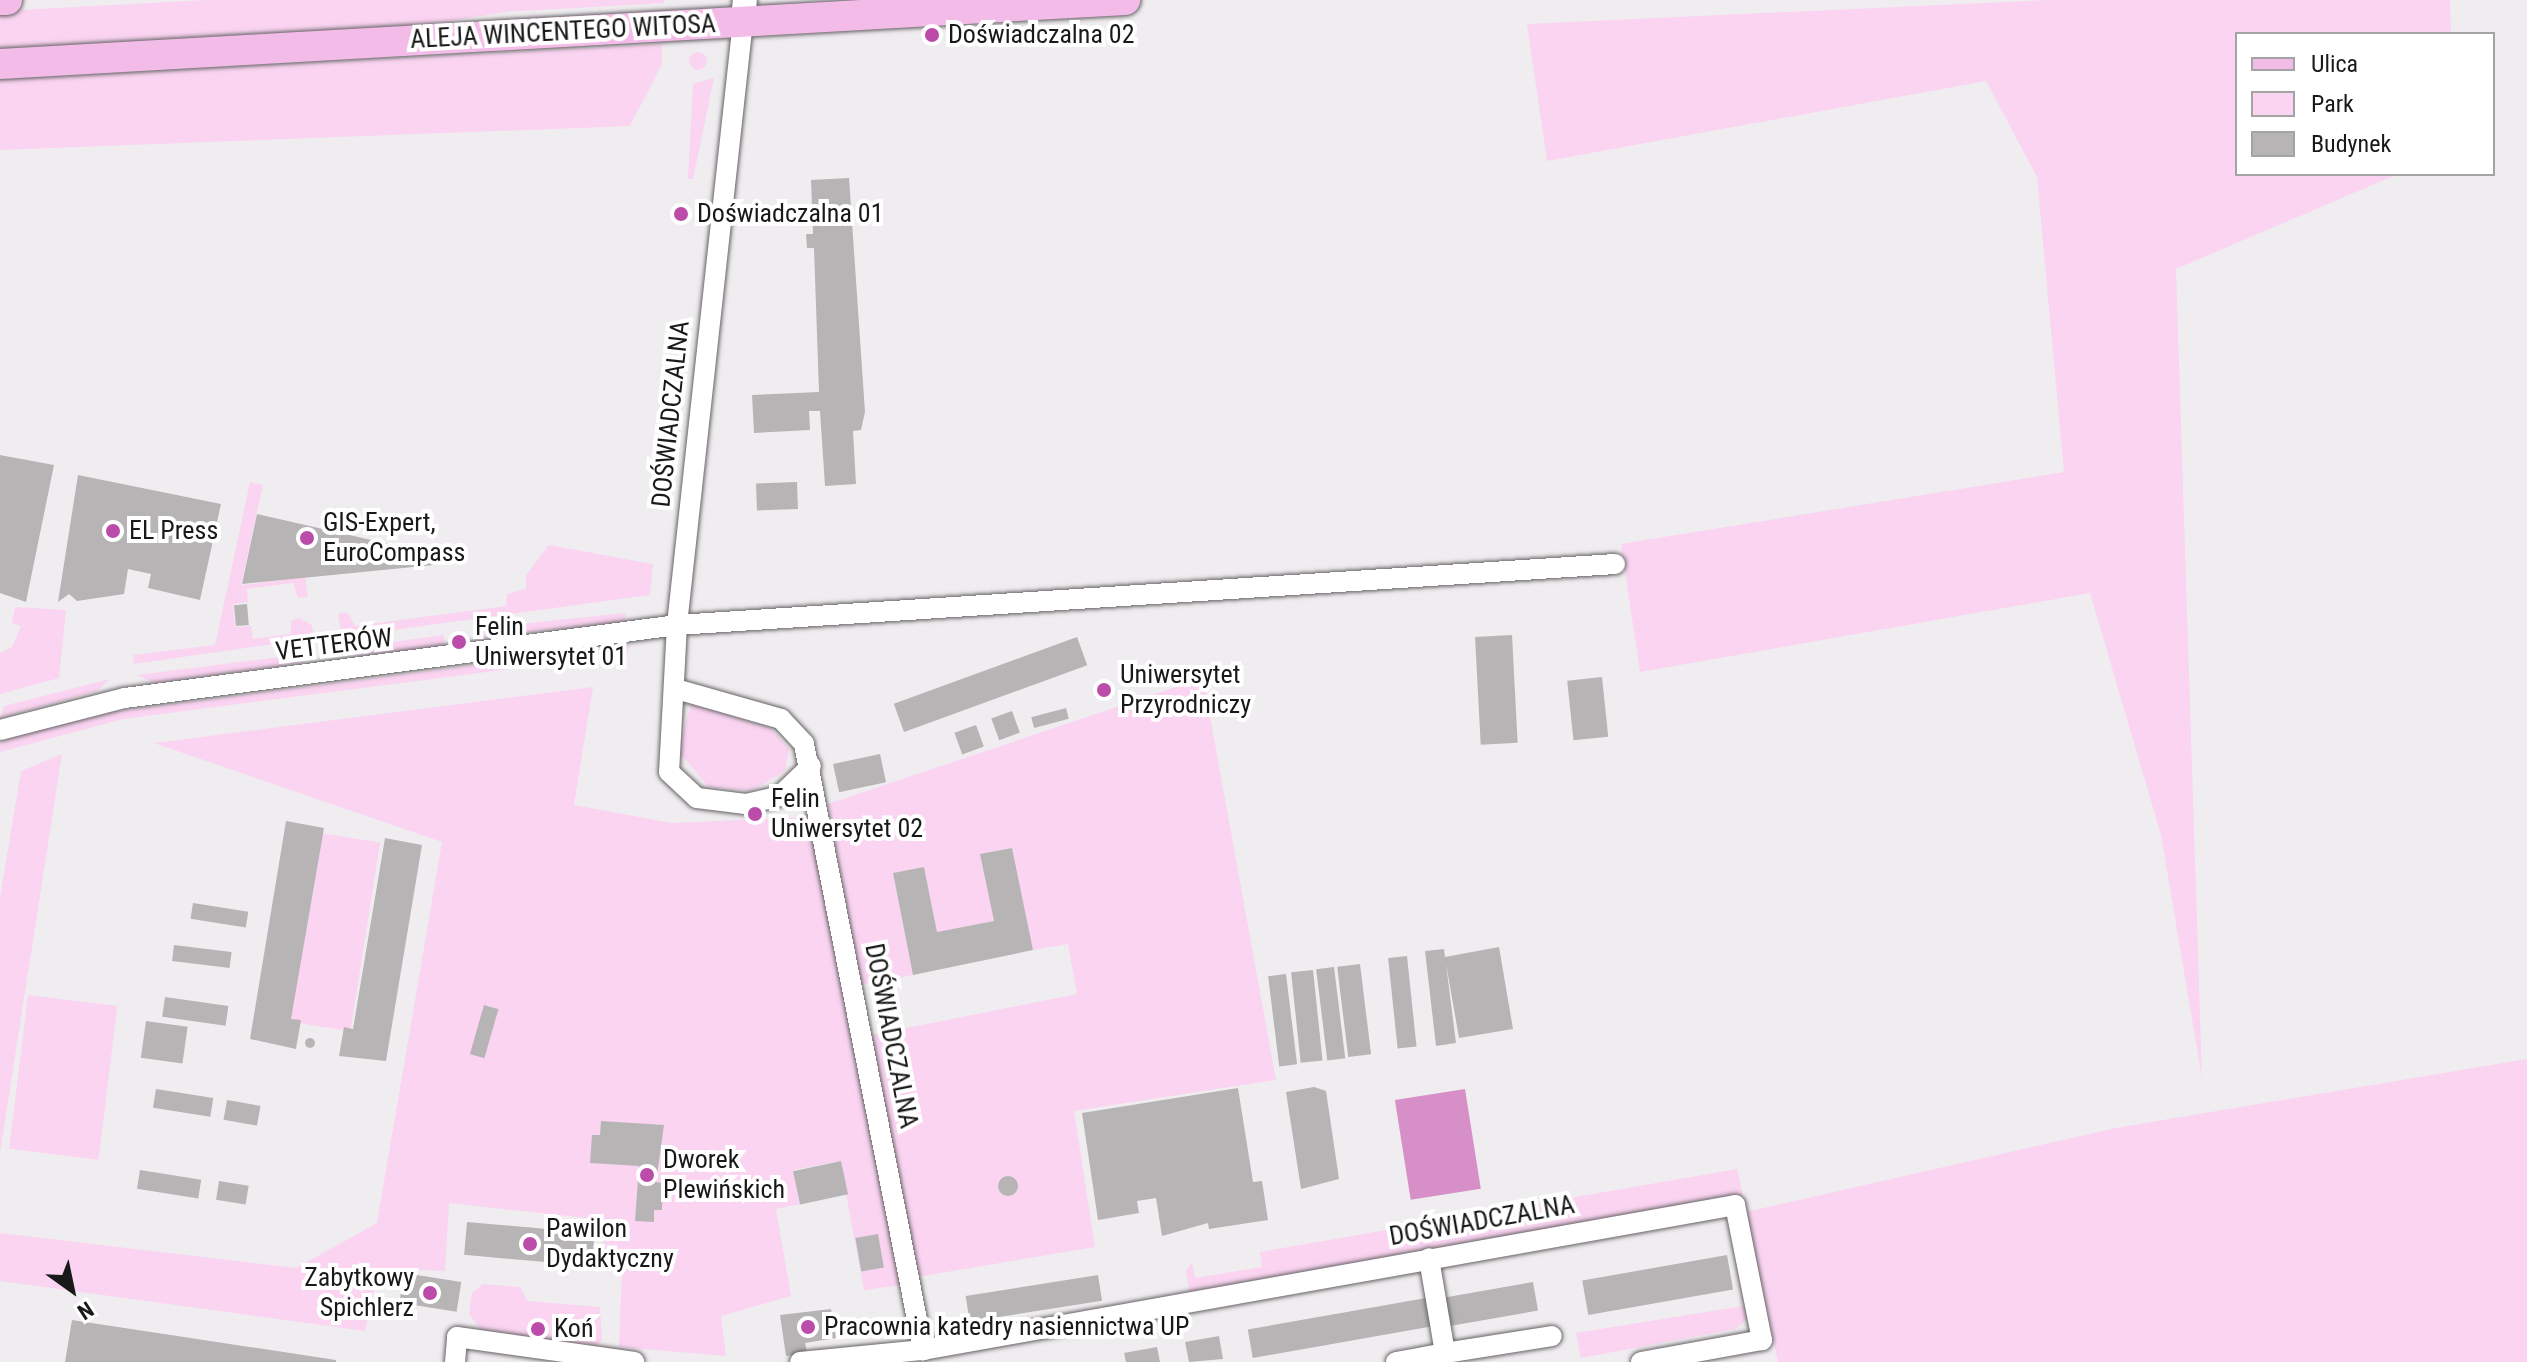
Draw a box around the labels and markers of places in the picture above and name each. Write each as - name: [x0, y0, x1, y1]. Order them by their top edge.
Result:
- place label: Doświadczalna 02: [948, 19, 1134, 51]
- marker: Doświadczalna 02: [923, 26, 941, 44]
- place label: Doświadczalna 01: [697, 198, 883, 230]
- marker: Doświadczalna 01: [672, 205, 690, 223]
- place label: GIS-Expert, EuroCompass: [323, 507, 465, 568]
- place label: EL Press: [129, 515, 218, 547]
- marker: EL Press: [104, 522, 122, 540]
- marker: GIS-Expert, EuroCompass: [298, 529, 316, 547]
- place label: Felin Uniwersytet 01: [475, 611, 627, 672]
- marker: Felin Uniwersytet 01: [450, 633, 468, 651]
- place label: Uniwersytet Przyrodniczy: [1120, 659, 1251, 720]
- marker: Uniwersytet Przyrodniczy: [1095, 681, 1113, 699]
- place label: Felin Uniwersytet 02: [771, 783, 923, 844]
- marker: Felin Uniwersytet 02: [746, 805, 764, 823]
- place label: Dworek Plewińskich: [663, 1144, 785, 1206]
- marker: Dworek Plewińskich: [638, 1166, 656, 1184]
- place label: Pawilon Dydaktyczny: [546, 1213, 674, 1274]
- marker: Pawilon Dydaktyczny: [521, 1235, 539, 1253]
- place label: Zabytkowy Spichlerz: [304, 1262, 414, 1324]
- marker: Zabytkowy Spichlerz: [421, 1284, 439, 1302]
- place label: Pracownia katedry nasiennictwa UP: [824, 1311, 1189, 1343]
- place label: Koń: [554, 1313, 593, 1345]
- marker: Pracownia katedry nasiennictwa UP: [799, 1318, 817, 1336]
- marker: Koń: [529, 1320, 547, 1338]

